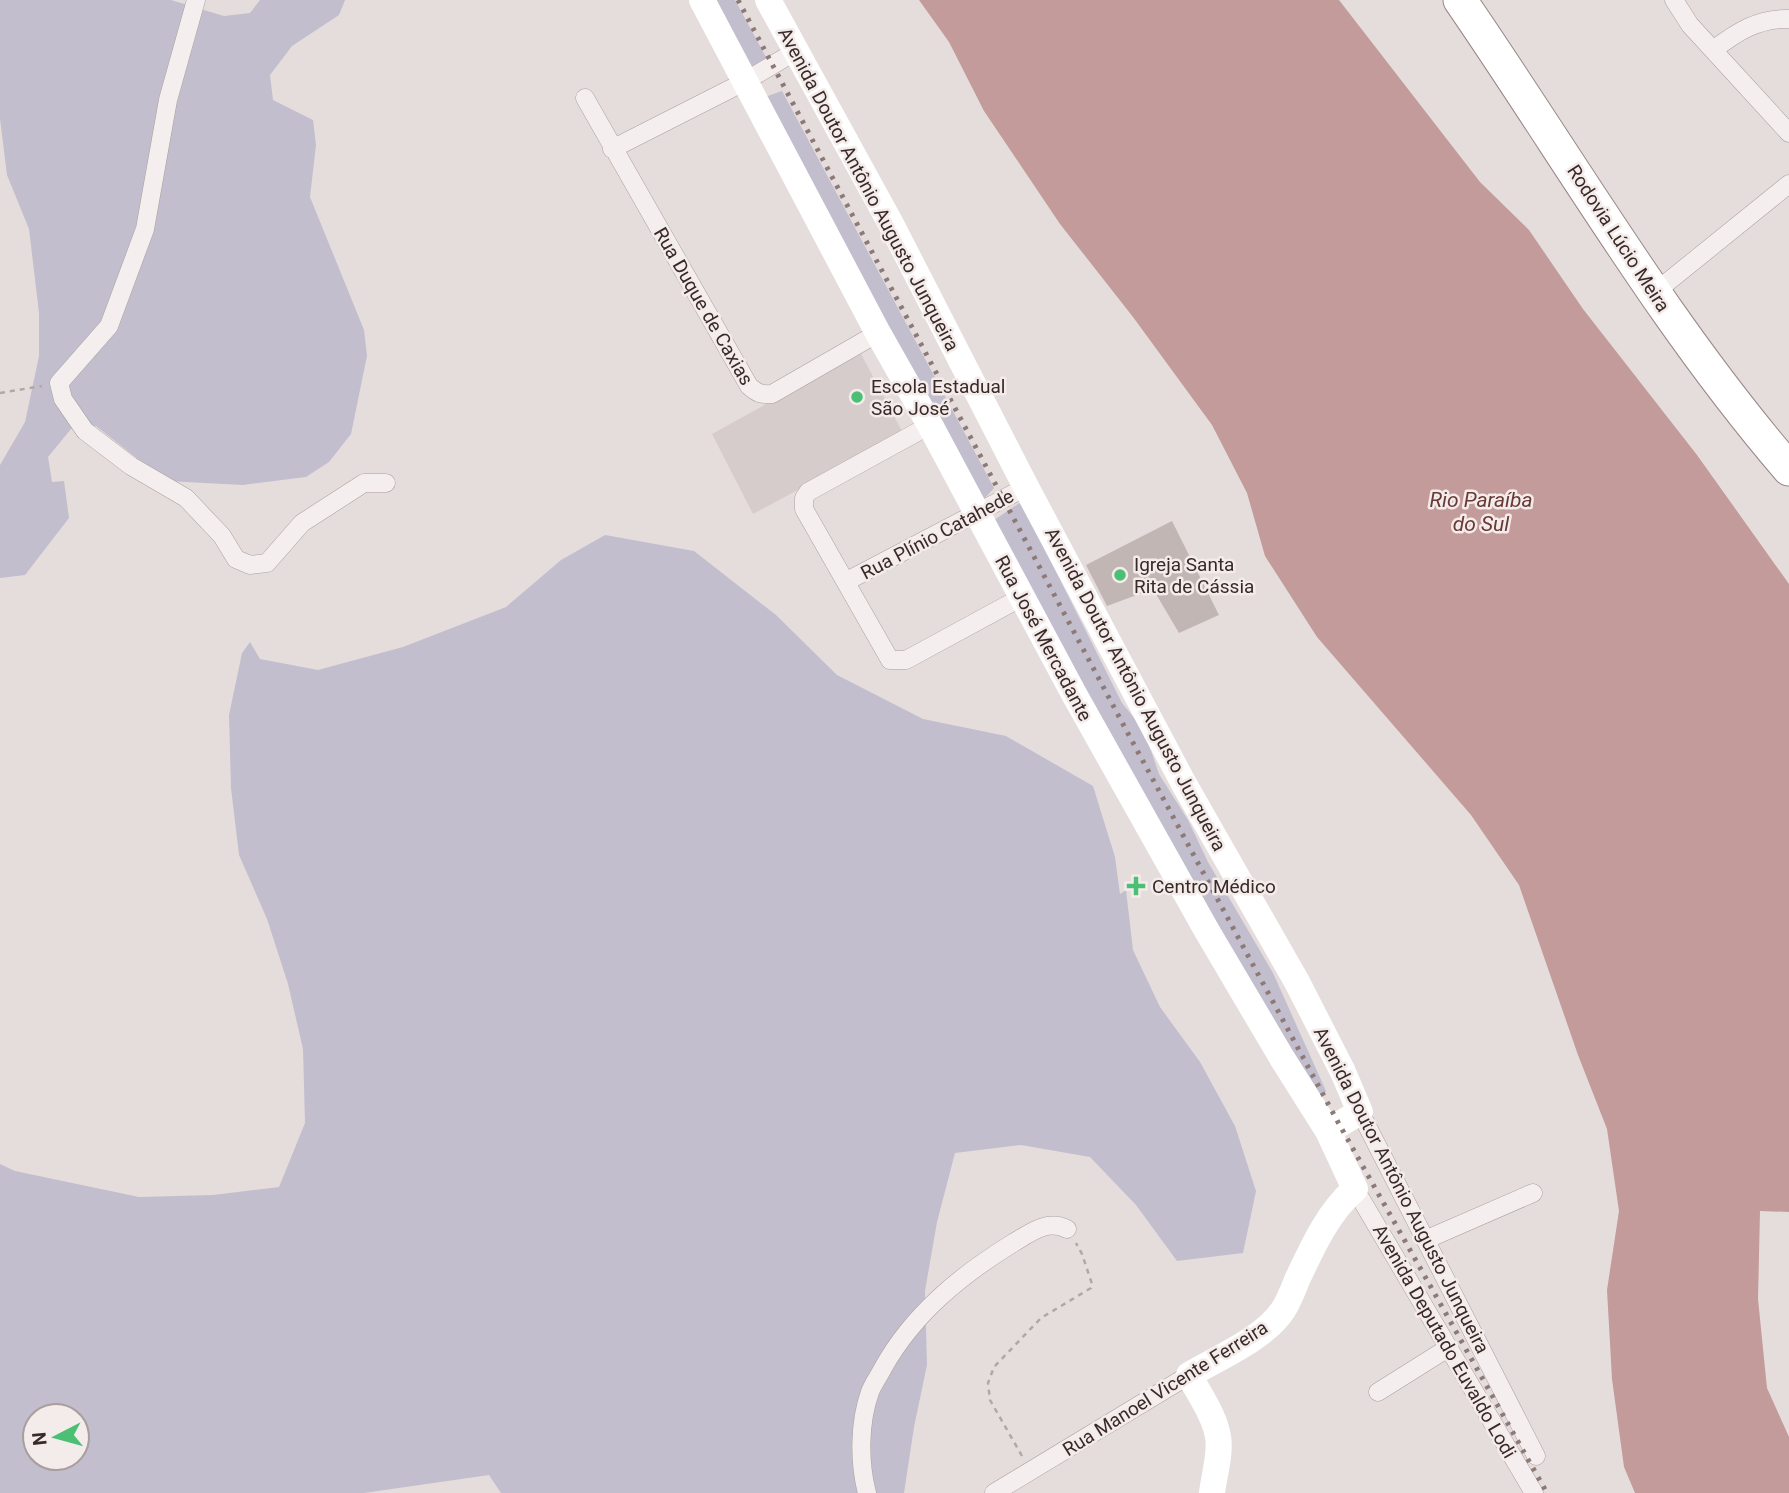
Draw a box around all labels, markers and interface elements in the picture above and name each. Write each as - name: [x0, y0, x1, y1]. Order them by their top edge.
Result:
- street label: Avenida Doutor Antônio Augusto Junqueira: [773, 23, 964, 355]
- street label: Rodovia Lúcio Meira: [1562, 160, 1675, 316]
- street label: Rua Duque de Caxias: [649, 223, 758, 389]
- place label: Escola Estadual São José: [871, 375, 1005, 420]
- marker: Escola Estadual São José: [849, 389, 865, 405]
- street label: Rua Plínio Catahede: [857, 484, 1018, 584]
- water label: Rio Paraíba do Sul: [1429, 488, 1533, 536]
- street label: Avenida Doutor Antônio Augusto Junqueira: [1040, 523, 1231, 855]
- street label: Rua José Mercadante: [990, 552, 1097, 725]
- place label: Igreja Santa Rita de Cássia: [1134, 553, 1254, 598]
- marker: Igreja Santa Rita de Cássia: [1112, 567, 1128, 583]
- place label: Centro Médico: [1152, 875, 1276, 898]
- marker: Centro Médico: [1126, 876, 1146, 896]
- street label: Avenida Doutor Antônio Augusto Junqueira: [1309, 1023, 1494, 1357]
- street label: Avenida Deputado Euvaldo Lodi: [1368, 1220, 1521, 1462]
- street label: Rua Manoel Vicente Ferreira: [1059, 1316, 1272, 1461]
- north arrow: [21, 1402, 91, 1472]
- text: N: [27, 1431, 52, 1447]

